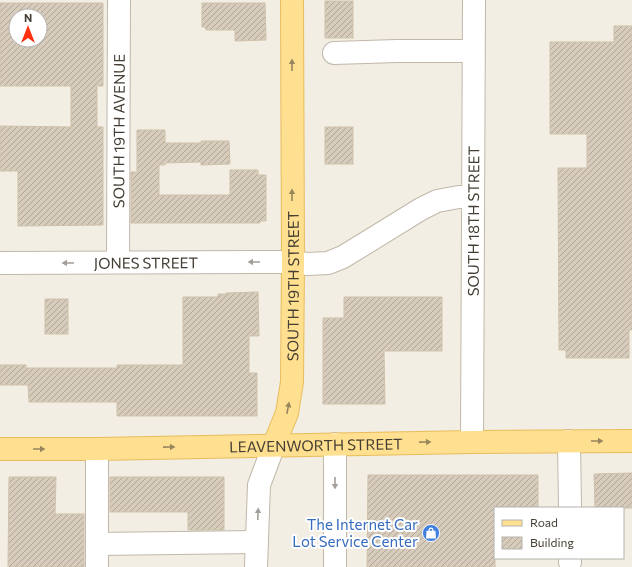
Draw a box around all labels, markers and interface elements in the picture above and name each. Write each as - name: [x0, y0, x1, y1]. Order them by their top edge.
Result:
- north arrow: [8, 8, 48, 48]
- text: N: [24, 11, 32, 24]
- street label: SOUTH 19TH AVENUE: [109, 54, 128, 208]
- one-way arrow: [289, 58, 295, 71]
- street label: SOUTH 18TH STREET: [464, 145, 482, 296]
- one-way arrow: [289, 188, 295, 201]
- street label: SOUTH 19TH STREET: [283, 210, 302, 361]
- street label: JONES STREET: [94, 253, 199, 272]
- one-way arrow: [247, 259, 260, 265]
- one-way arrow: [61, 260, 74, 266]
- one-way arrow: [285, 402, 291, 415]
- street label: LEAVENWORTH STREET: [229, 434, 403, 456]
- one-way arrow: [591, 438, 604, 444]
- one-way arrow: [419, 439, 432, 445]
- one-way arrow: [163, 444, 176, 450]
- one-way arrow: [33, 446, 46, 452]
- one-way arrow: [332, 477, 338, 490]
- one-way arrow: [255, 507, 261, 520]
- legend: [494, 507, 624, 559]
- place label: The Internet Car Lot Service Center: [292, 515, 418, 550]
- text: Road: [530, 515, 558, 529]
- shop icon: The Internet Car Lot Service Center: [421, 523, 441, 543]
- text: Building: [530, 535, 574, 549]

